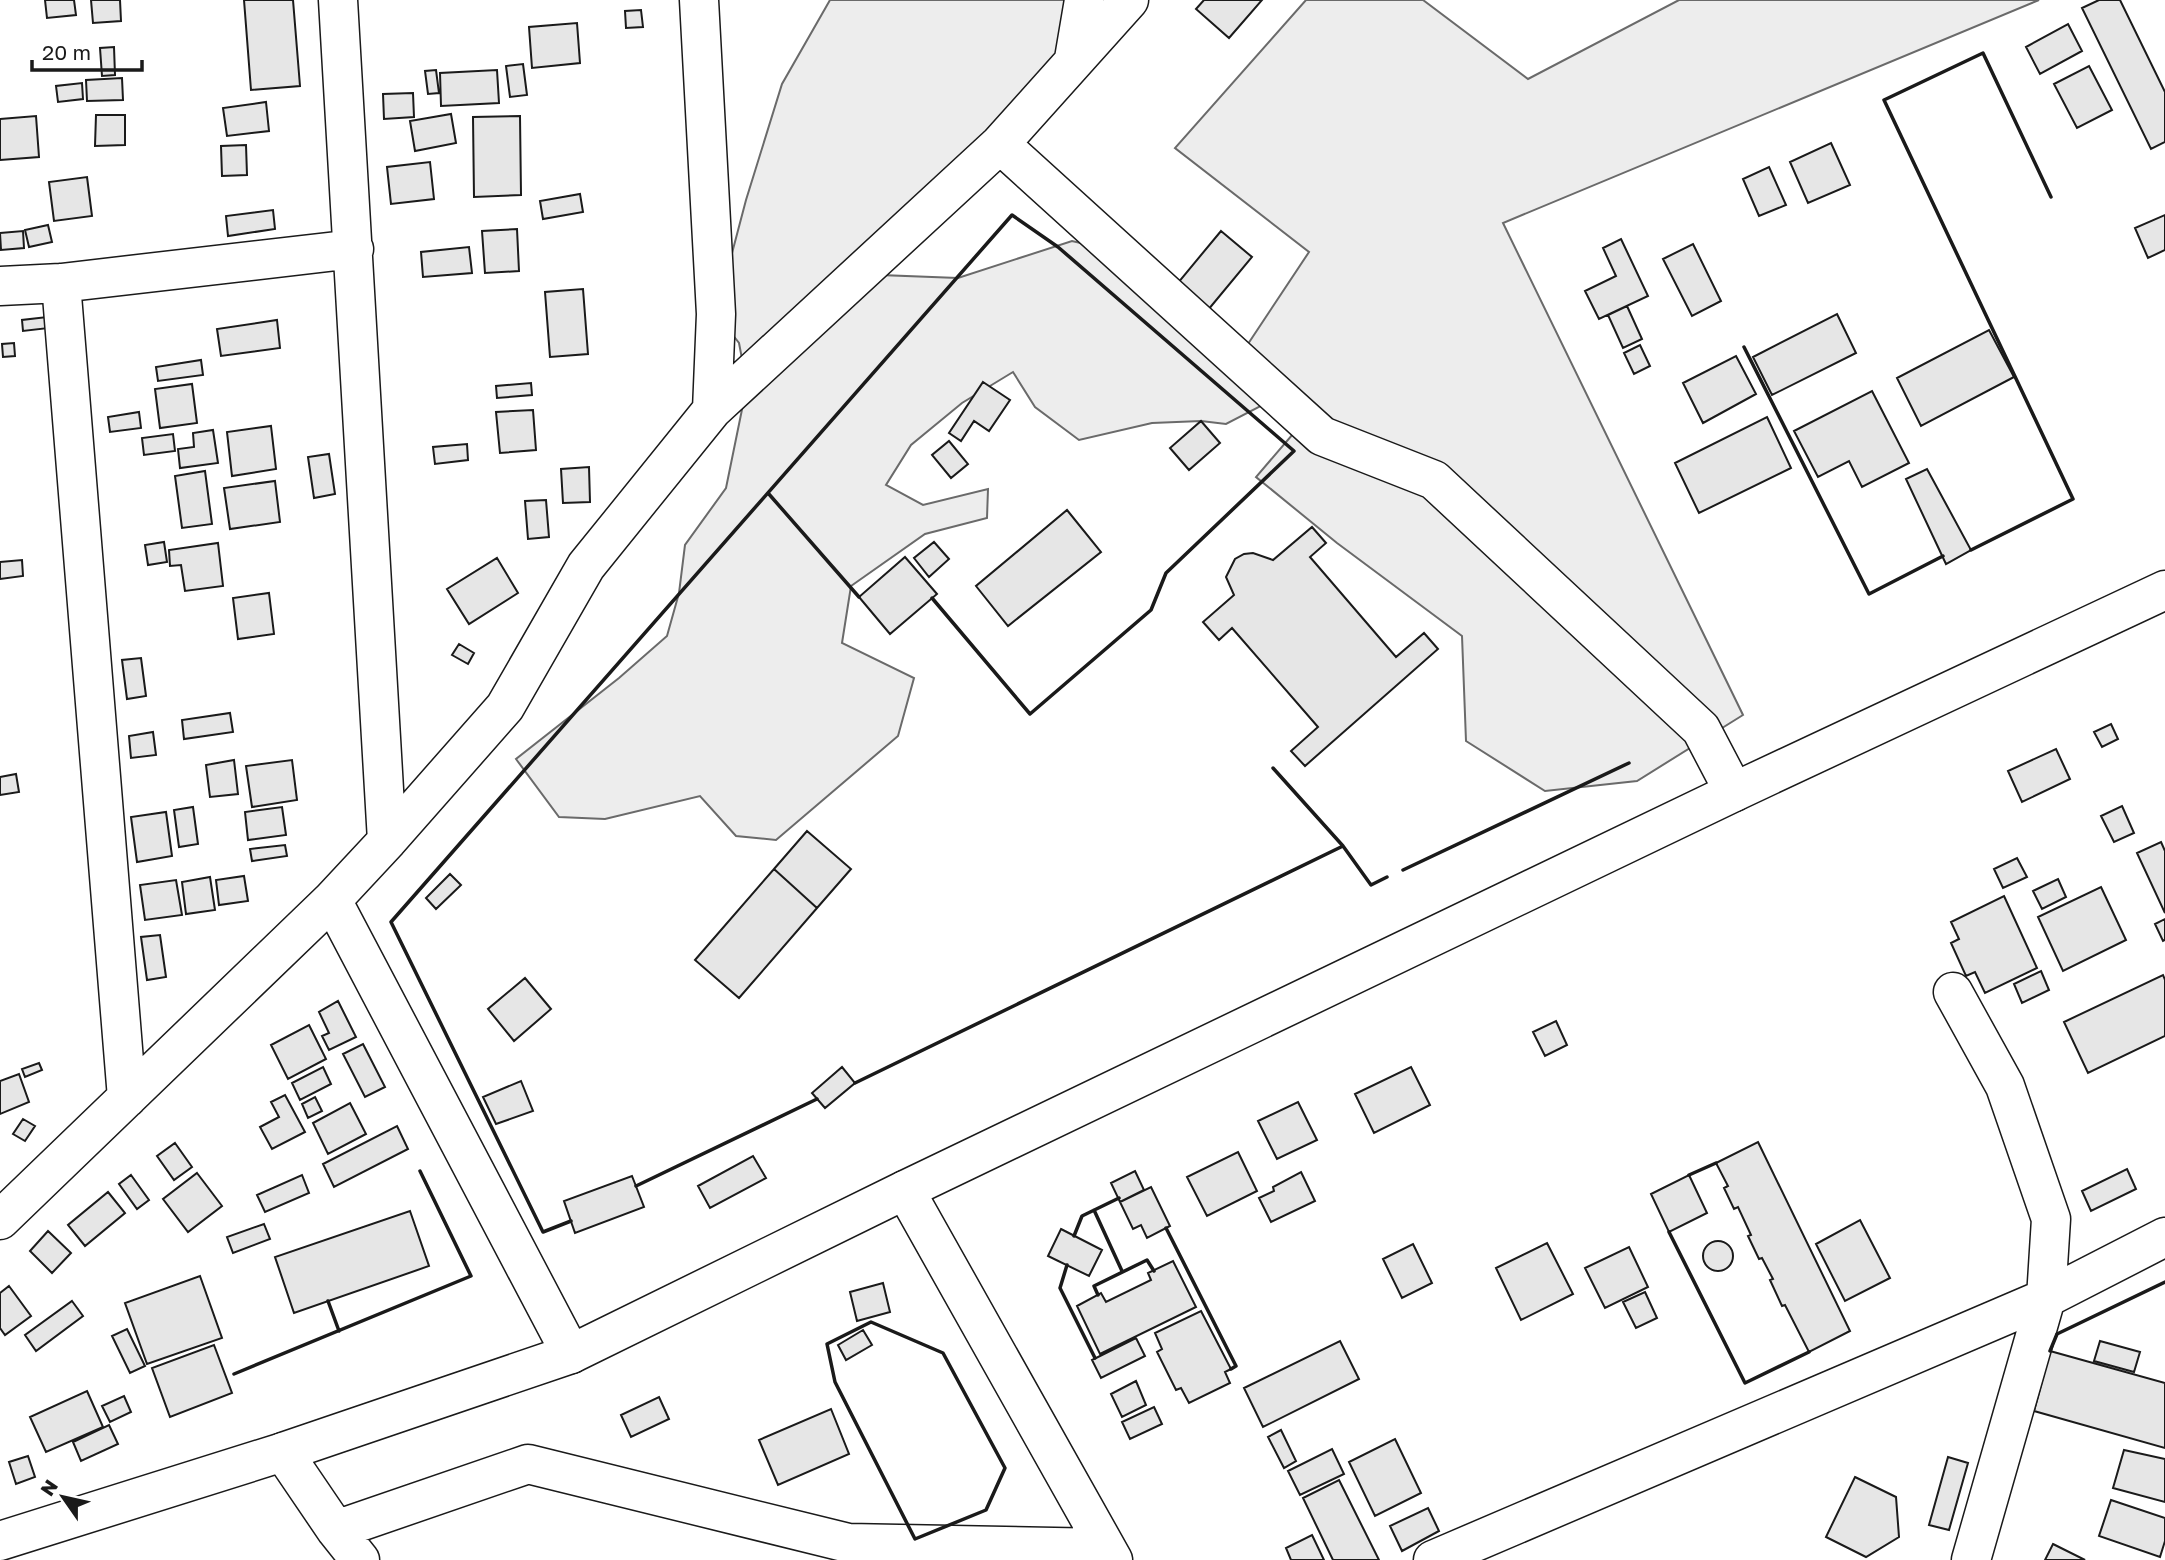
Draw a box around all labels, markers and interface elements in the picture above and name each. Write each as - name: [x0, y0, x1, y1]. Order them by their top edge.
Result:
- scale bar: [32, 28, 142, 72]
- text: 20 m: [42, 39, 91, 65]
- north arrow: [28, 1462, 98, 1532]
- text: N: [35, 1475, 62, 1500]

